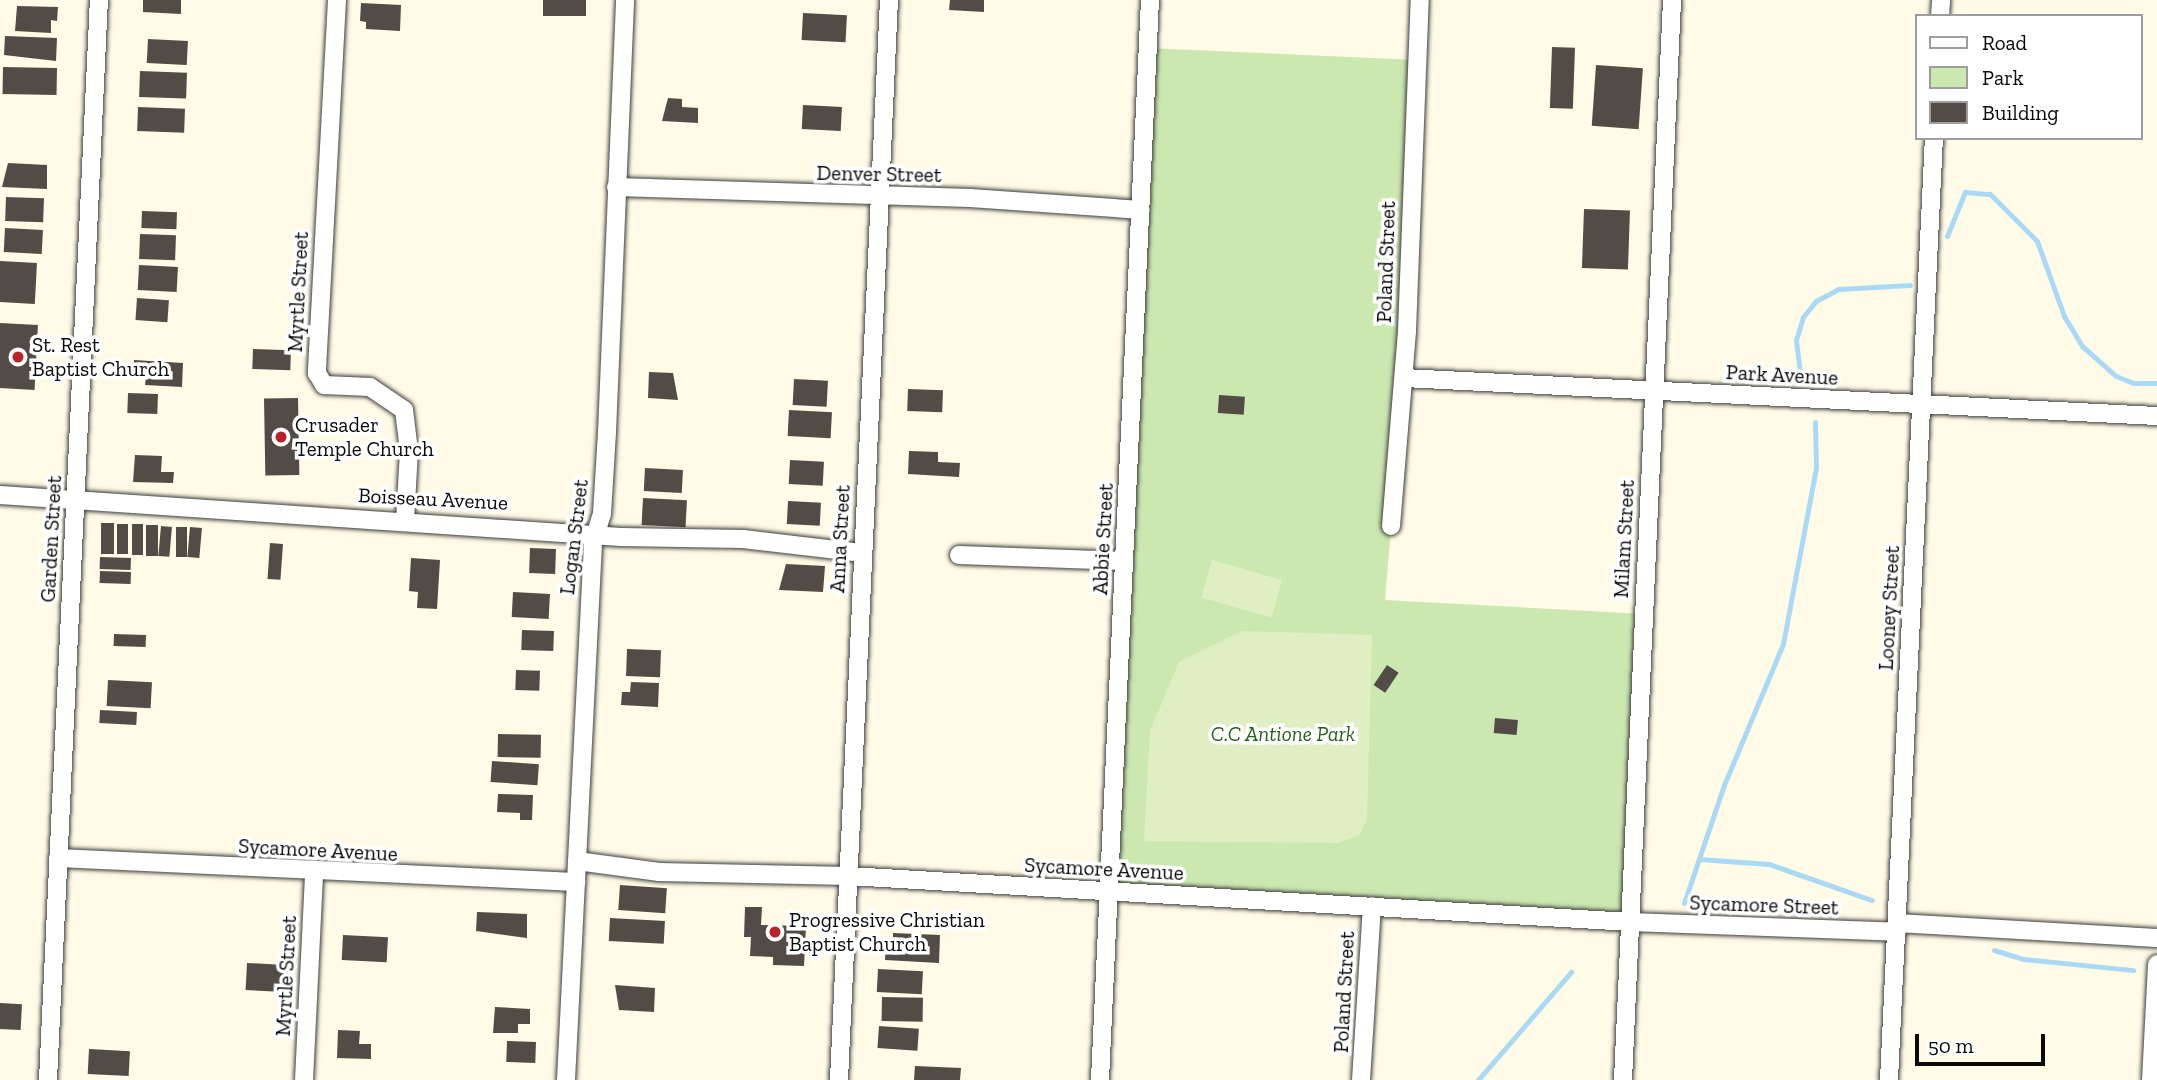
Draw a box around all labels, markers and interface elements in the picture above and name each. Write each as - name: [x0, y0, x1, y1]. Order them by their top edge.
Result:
- legend: [1916, 14, 2143, 140]
- text: Road: [1982, 30, 2027, 55]
- text: Park: [1982, 65, 2024, 90]
- text: Building: [1982, 100, 2059, 125]
- street label: Denver Street: [816, 160, 942, 188]
- street label: Poland Street: [1371, 201, 1401, 323]
- street label: Myrtle Street: [282, 231, 314, 353]
- place label: St. Rest Baptist Church: [32, 332, 169, 382]
- marker: St. Rest Baptist Church: [10, 349, 26, 365]
- street label: Park Avenue: [1725, 359, 1839, 391]
- place label: Crusader Temple Church: [295, 412, 434, 462]
- marker: Crusader Temple Church: [273, 429, 289, 445]
- street label: Garden Street: [35, 475, 67, 603]
- street label: Logan Street: [554, 478, 594, 596]
- street label: Milam Street: [1608, 479, 1640, 599]
- street label: Boisseau Avenue: [357, 482, 509, 516]
- street label: Abbie Street: [1087, 482, 1119, 596]
- street label: Anna Street: [825, 484, 855, 594]
- street label: Looney Street: [1873, 545, 1905, 671]
- park label: C.C Antione Park: [1210, 721, 1356, 747]
- street label: Sycamore Avenue: [237, 833, 399, 867]
- street label: Sycamore Avenue: [1023, 852, 1185, 886]
- street label: Sycamore Street: [1689, 890, 1839, 920]
- place label: Progressive Christian Baptist Church: [789, 907, 985, 957]
- street label: Myrtle Street: [270, 915, 302, 1037]
- marker: Progressive Christian Baptist Church: [767, 924, 783, 940]
- street label: Poland Street: [1328, 931, 1360, 1053]
- scale bar: [1919, 1020, 2048, 1064]
- text: 50 m: [1928, 1033, 1974, 1058]

